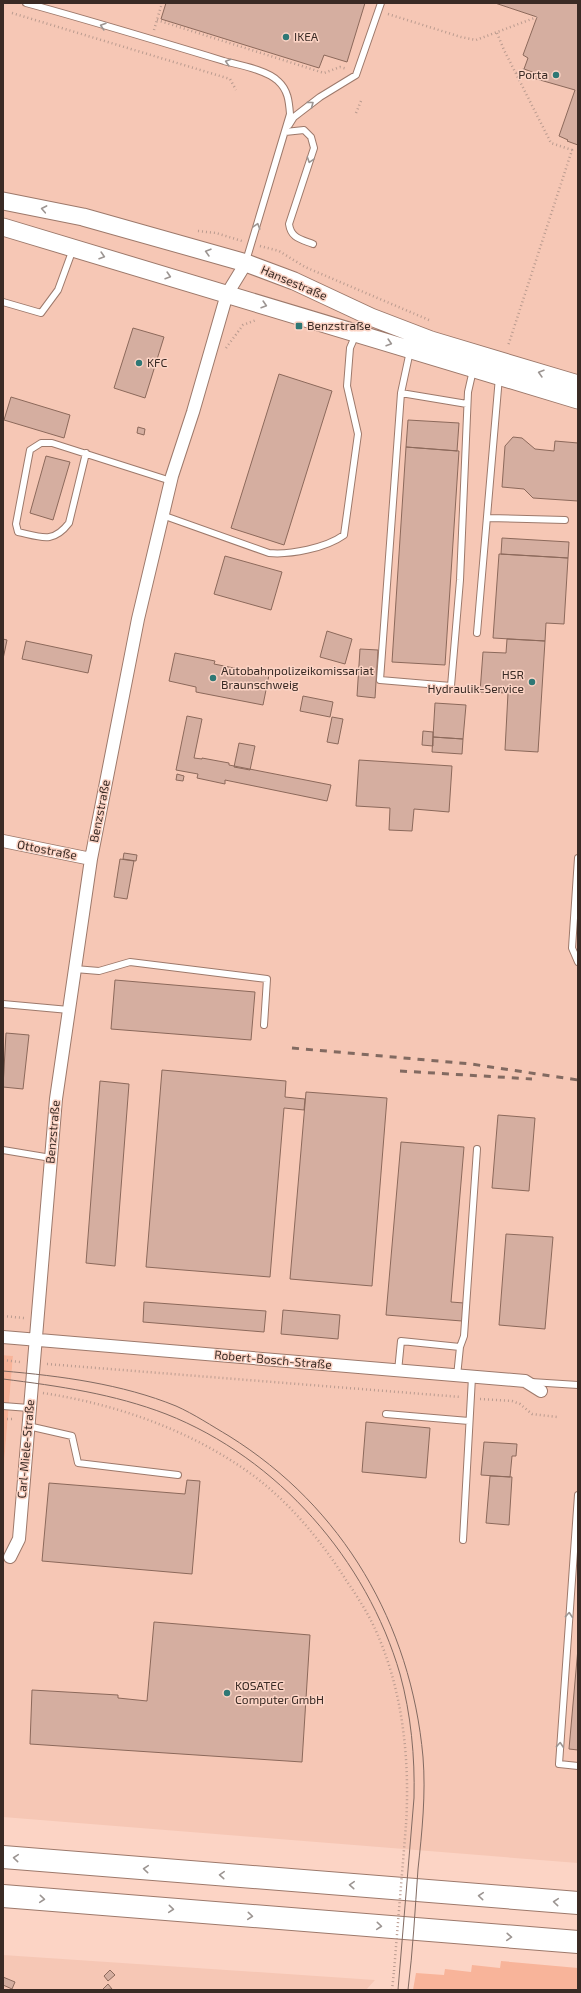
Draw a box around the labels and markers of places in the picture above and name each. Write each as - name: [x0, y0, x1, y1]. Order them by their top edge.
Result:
- place label: IKEA: [294, 29, 319, 43]
- marker: IKEA: [281, 32, 291, 42]
- place label: Porta: [518, 67, 548, 81]
- marker: Porta: [551, 70, 561, 80]
- place label: Benzstraße: [307, 318, 371, 332]
- marker: Benzstraße: [294, 321, 304, 331]
- place label: KFC: [147, 355, 167, 369]
- marker: KFC: [134, 358, 144, 368]
- place label: Autobahnpolizeikomissariat Braunschweig: [221, 663, 374, 691]
- place label: HSR Hydraulik-Service: [427, 667, 524, 695]
- marker: Autobahnpolizeikomissariat Braunschweig: [208, 673, 218, 683]
- marker: HSR Hydraulik-Service: [527, 677, 537, 687]
- place label: KOSATEC Computer GmbH: [235, 1678, 324, 1706]
- marker: KOSATEC Computer GmbH: [222, 1688, 232, 1698]

